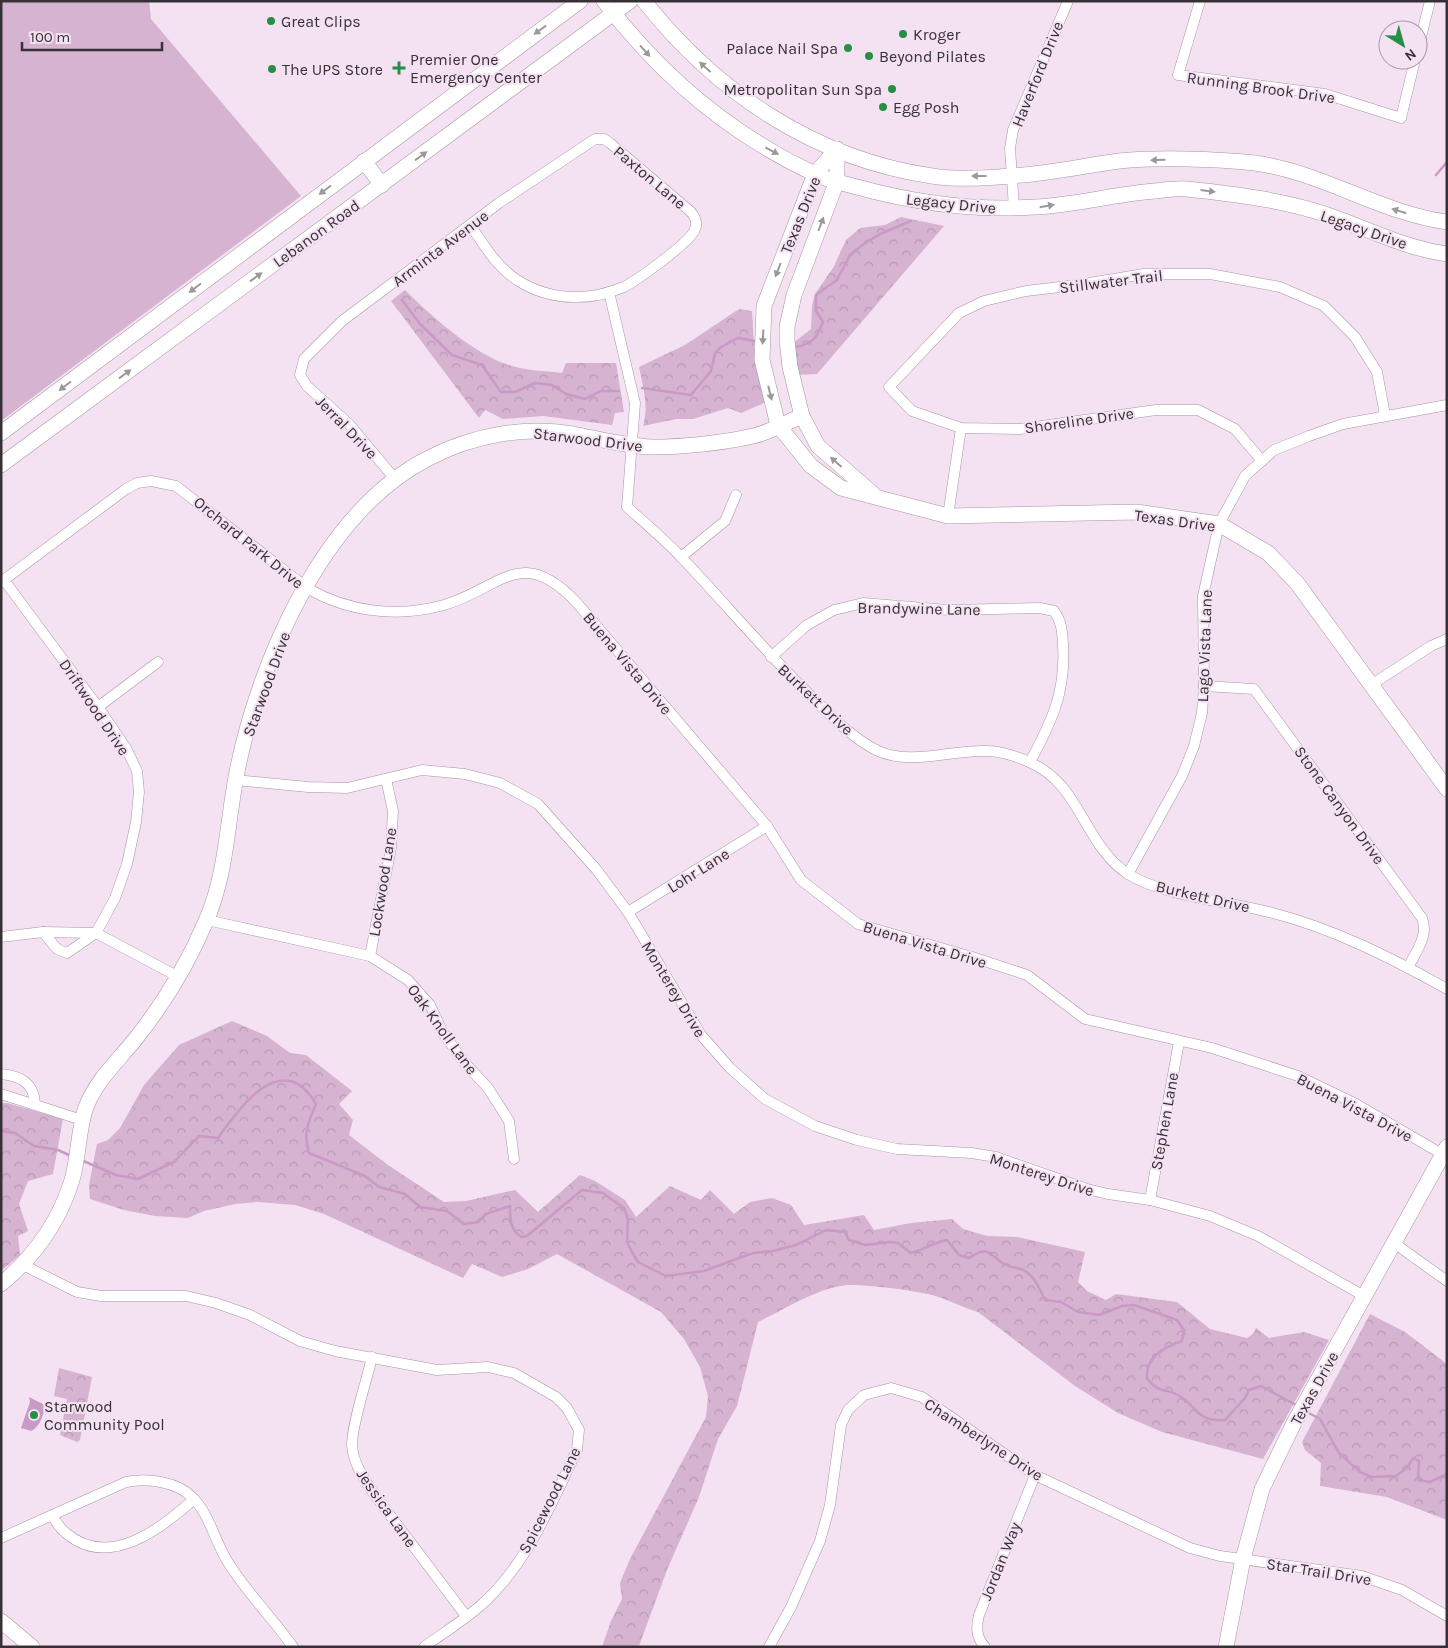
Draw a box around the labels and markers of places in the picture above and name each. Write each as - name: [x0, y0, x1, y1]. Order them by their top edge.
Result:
- place label: Great Clips: [281, 12, 361, 31]
- marker: Great Clips: [265, 15, 277, 27]
- place label: Kroger: [913, 25, 960, 44]
- marker: Kroger: [897, 28, 909, 40]
- place label: Palace Nail Spa: [726, 39, 838, 58]
- marker: Palace Nail Spa: [842, 42, 854, 54]
- place label: Beyond Pilates: [879, 47, 986, 66]
- place label: Premier One Emergency Center: [410, 50, 542, 87]
- marker: Beyond Pilates: [863, 50, 875, 62]
- place label: The UPS Store: [282, 60, 383, 79]
- marker: Premier One Emergency Center: [392, 61, 406, 75]
- marker: The UPS Store: [266, 63, 278, 75]
- place label: Metropolitan Sun Spa: [723, 80, 882, 99]
- marker: Metropolitan Sun Spa: [886, 83, 898, 95]
- place label: Egg Posh: [893, 98, 960, 117]
- marker: Egg Posh: [877, 101, 889, 113]
- place label: Starwood Community Pool: [44, 1397, 165, 1434]
- marker: Starwood Community Pool: [28, 1409, 40, 1421]

